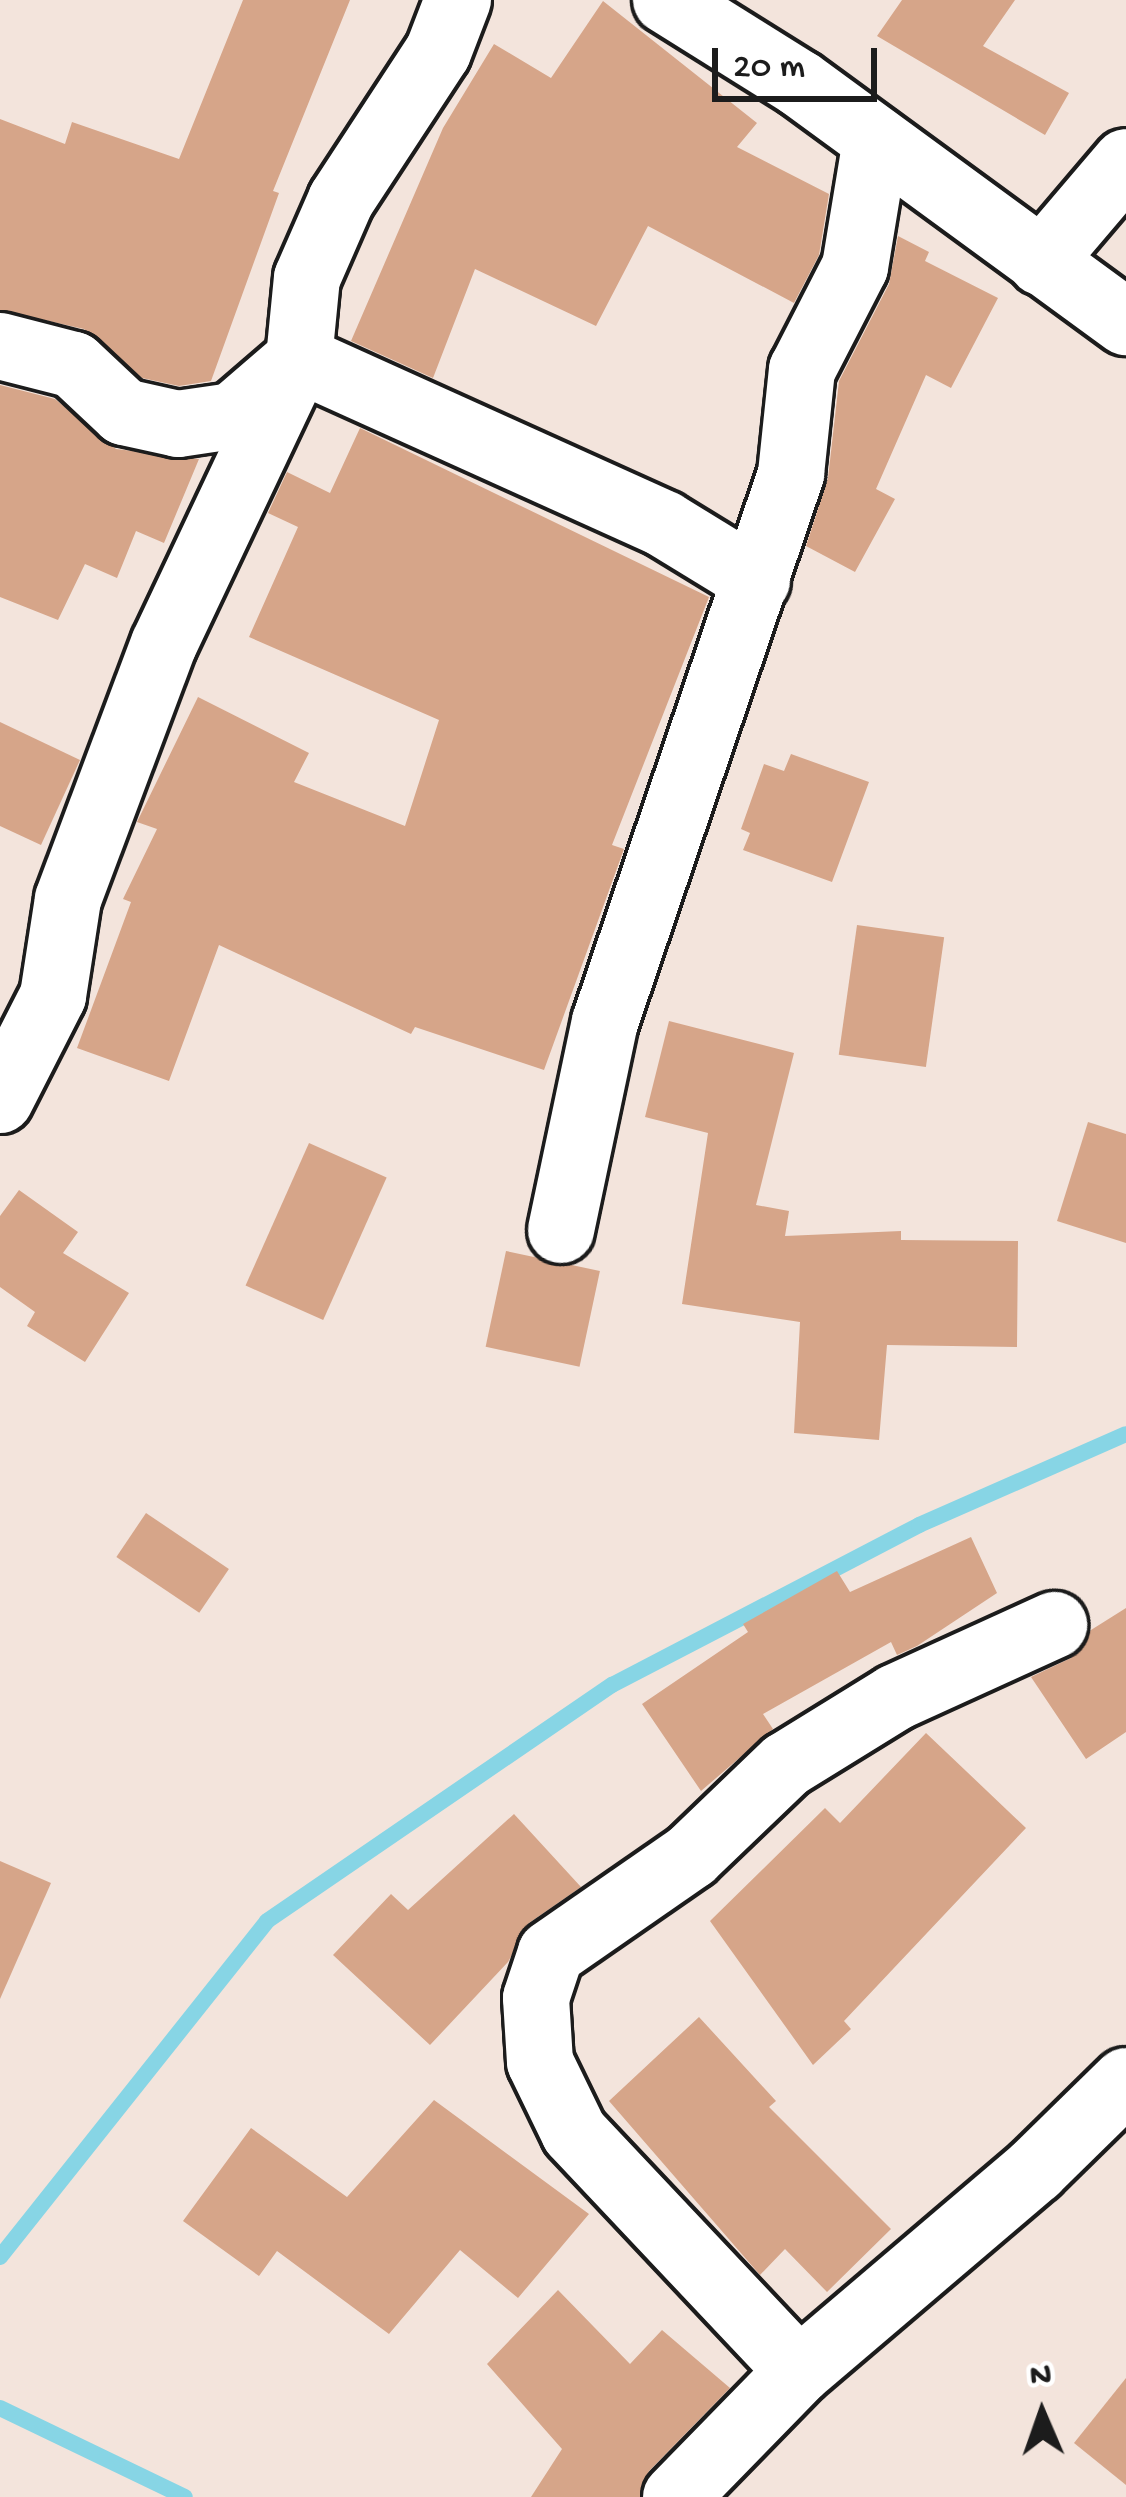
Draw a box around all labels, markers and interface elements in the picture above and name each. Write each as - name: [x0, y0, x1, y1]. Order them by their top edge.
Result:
- scale bar: [718, 24, 883, 98]
- text: 20 m: [733, 47, 805, 90]
- north arrow: [982, 2353, 1102, 2473]
- text: N: [1029, 2358, 1052, 2396]

